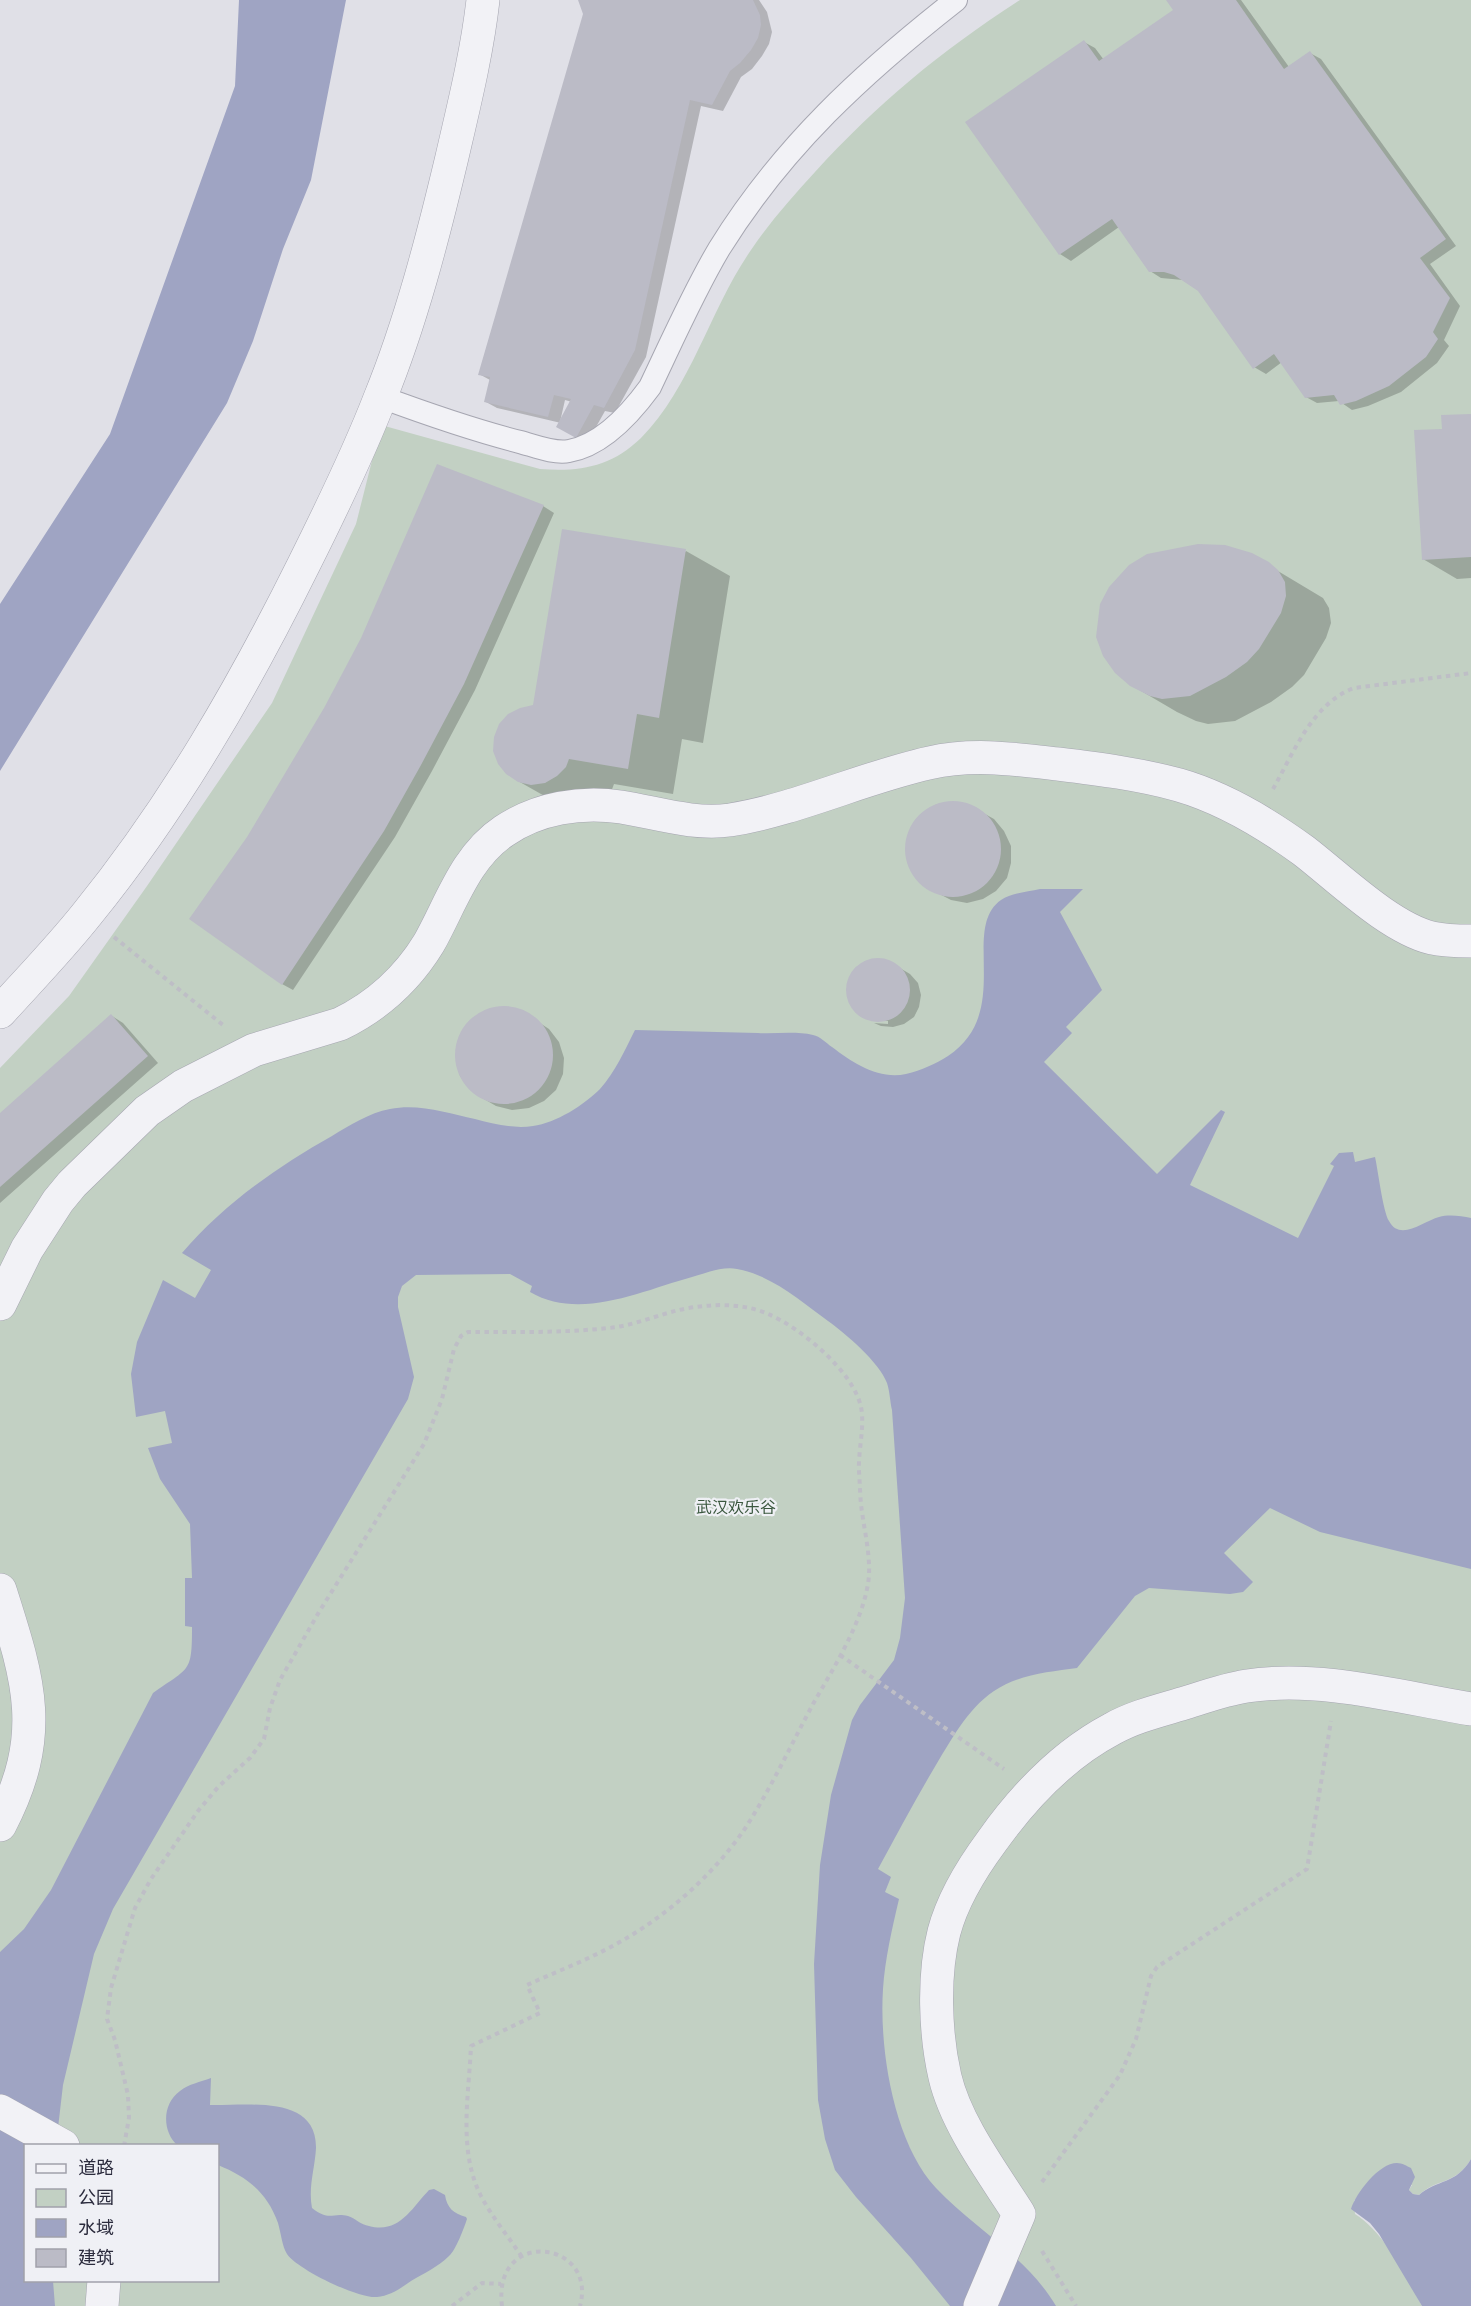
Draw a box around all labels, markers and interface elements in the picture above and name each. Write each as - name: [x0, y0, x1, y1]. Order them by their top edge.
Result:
- park label: 武汉欢乐谷: [696, 1498, 776, 1517]
- legend: [24, 2144, 219, 2282]
- text: 道路: [78, 2157, 114, 2179]
- text: 公园: [78, 2187, 114, 2209]
- text: 水域: [78, 2217, 114, 2239]
- text: 建筑: [78, 2247, 114, 2269]

